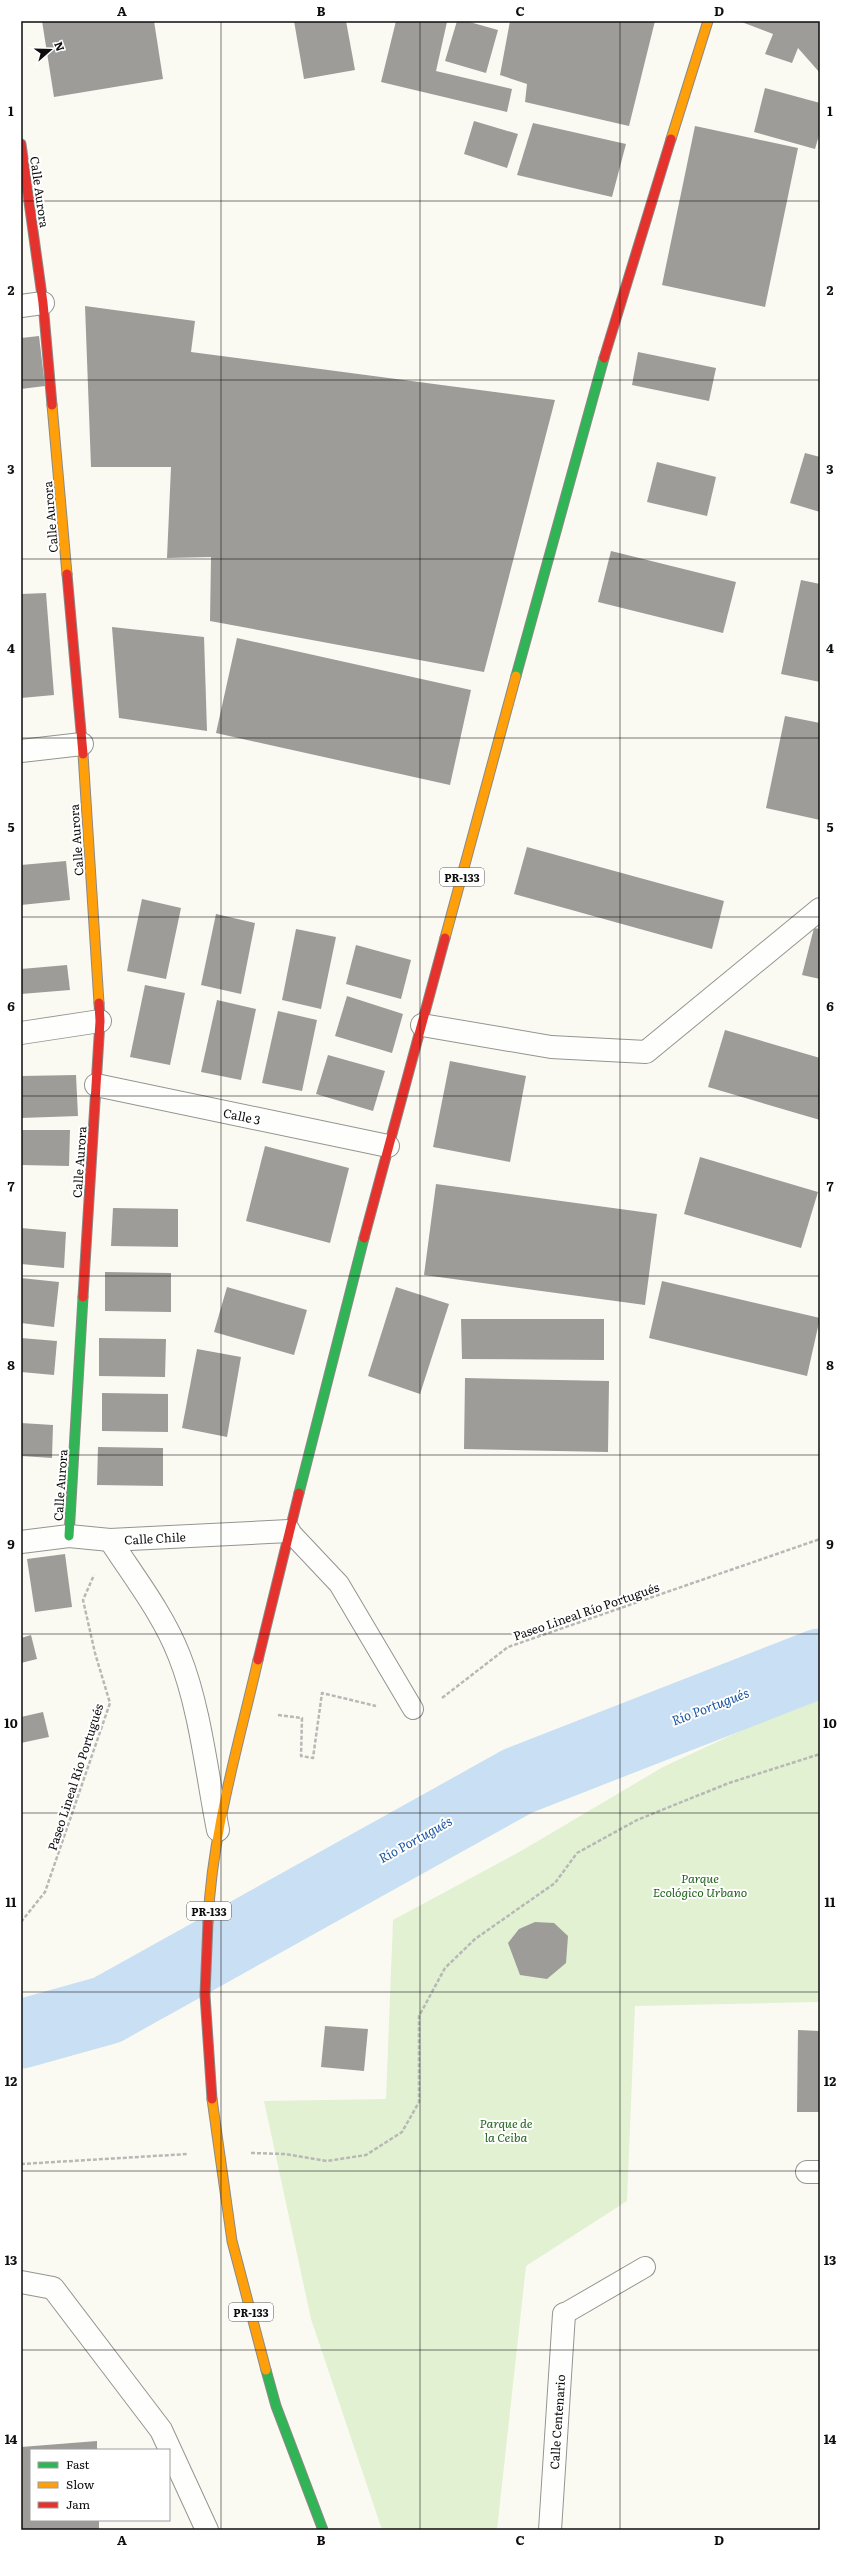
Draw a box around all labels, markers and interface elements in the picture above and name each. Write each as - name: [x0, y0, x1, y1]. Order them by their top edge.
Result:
- text: A: [117, 1, 127, 20]
- text: B: [317, 1, 326, 20]
- text: C: [515, 1, 525, 20]
- text: D: [714, 1, 724, 20]
- north arrow: [30, 30, 70, 70]
- text: N: [51, 39, 69, 53]
- text: 1: [8, 101, 14, 120]
- text: 1: [827, 101, 833, 120]
- street label: Calle Aurora: [26, 155, 54, 229]
- text: 2: [8, 280, 15, 299]
- text: 2: [827, 280, 834, 299]
- text: 3: [7, 459, 15, 478]
- text: 3: [826, 459, 834, 478]
- street label: Calle Aurora: [38, 480, 62, 554]
- text: 4: [7, 638, 15, 657]
- text: 4: [826, 638, 834, 657]
- street label: Calle Aurora: [64, 803, 87, 876]
- text: 5: [7, 817, 15, 836]
- text: 5: [826, 817, 834, 836]
- road number: PR-133: [440, 868, 484, 886]
- text: 6: [7, 996, 15, 1015]
- text: 6: [826, 996, 834, 1015]
- street label: Calle 3: [222, 1103, 262, 1129]
- street label: Calle Aurora: [68, 1125, 91, 1198]
- text: 7: [7, 1176, 15, 1195]
- text: 7: [826, 1176, 834, 1195]
- text: 8: [7, 1355, 15, 1374]
- text: 8: [826, 1355, 834, 1374]
- street label: Calle Aurora: [49, 1448, 72, 1521]
- street label: Calle Chile: [124, 1527, 186, 1549]
- text: 9: [7, 1534, 15, 1553]
- text: 9: [826, 1534, 834, 1553]
- street label: Paseo Lineal Río Portugués: [511, 1577, 662, 1644]
- water label: Río Portugués: [669, 1682, 752, 1729]
- street label: Paseo Lineal Río Portugués: [43, 1701, 107, 1853]
- text: 10: [4, 1713, 18, 1732]
- text: 10: [823, 1713, 837, 1732]
- water label: Río Portugués: [375, 1811, 455, 1867]
- park label: Parque Ecológico Urbano: [653, 1869, 747, 1901]
- text: 11: [6, 1892, 17, 1911]
- text: 11: [825, 1892, 836, 1911]
- road number: PR-133: [187, 1902, 231, 1920]
- text: 12: [5, 2071, 17, 2090]
- text: 12: [824, 2071, 836, 2090]
- park label: Parque de la Ceiba: [480, 2114, 533, 2146]
- text: 13: [5, 2250, 17, 2269]
- text: 13: [824, 2250, 836, 2269]
- road number: PR-133: [229, 2303, 273, 2321]
- street label: Calle Centenario: [545, 2374, 569, 2470]
- text: 14: [5, 2429, 18, 2448]
- text: 14: [824, 2429, 837, 2448]
- legend: [30, 2449, 170, 2521]
- text: Fast: [66, 2455, 90, 2473]
- text: Slow: [66, 2475, 95, 2493]
- text: Jam: [66, 2495, 91, 2513]
- text: A: [117, 2530, 127, 2549]
- text: B: [317, 2530, 326, 2549]
- text: C: [515, 2530, 525, 2549]
- text: D: [714, 2530, 724, 2549]

